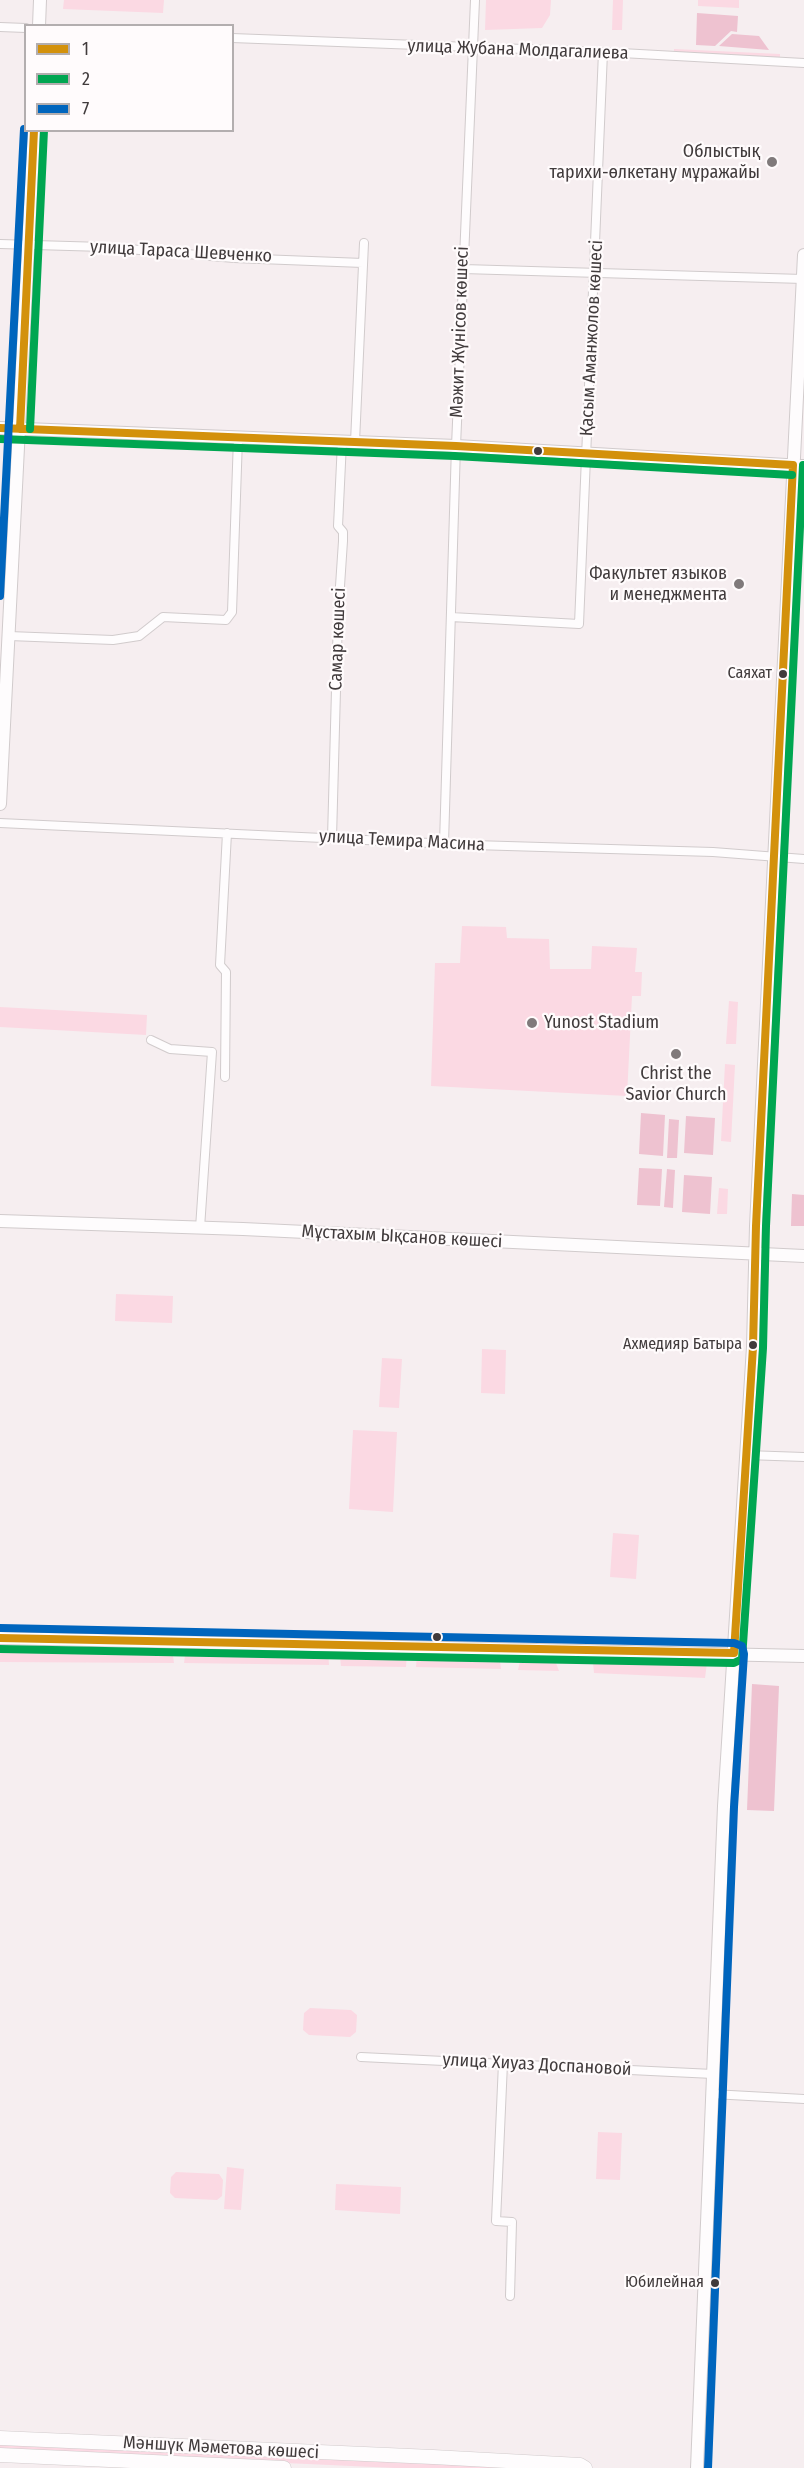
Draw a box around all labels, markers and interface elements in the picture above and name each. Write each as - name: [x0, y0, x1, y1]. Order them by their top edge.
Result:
- legend: [24, 24, 234, 132]
- street label: улица Жубана Молдагалиева: [407, 35, 629, 65]
- text: 1: [82, 38, 89, 60]
- text: 2: [82, 68, 90, 90]
- text: 7: [82, 98, 89, 120]
- place label: Облыстық тарихи-өлкетану мұражайы: [550, 141, 760, 184]
- marker: Облыстық тарихи-өлкетану мұражайы: [765, 155, 779, 169]
- street label: улица Тараса Шевченко: [90, 236, 272, 268]
- street label: Қасым Аманжолов көшесі: [576, 239, 608, 437]
- street label: Мәжит Жүнісов көшесі: [446, 246, 474, 418]
- unlabelled marker: [532, 445, 544, 457]
- place label: Факультет языков и менеджмента: [589, 563, 727, 606]
- marker: Факультет языков и менеджмента: [732, 577, 746, 591]
- street label: Самар көшесі: [325, 587, 351, 691]
- place label: Саяхат: [727, 664, 772, 684]
- marker: Саяхат: [777, 668, 789, 680]
- street label: улица Темира Масина: [319, 826, 485, 856]
- place label: Yunost Stadium: [544, 1012, 659, 1034]
- marker: Yunost Stadium: [525, 1016, 539, 1030]
- marker: Christ the Savior Church: [669, 1047, 683, 1061]
- place label: Christ the Savior Church: [626, 1063, 726, 1106]
- street label: Мұстахым Ықсанов көшесі: [301, 1221, 503, 1253]
- place label: Ахмедияр Батыра: [623, 1335, 742, 1355]
- marker: Ахмедияр Батыра: [747, 1339, 759, 1351]
- unlabelled marker: [431, 1631, 443, 1643]
- street label: улица Хиуаз Доспановой: [442, 2049, 632, 2081]
- place label: Юбилейная: [625, 2273, 704, 2293]
- marker: Юбилейная: [709, 2277, 721, 2289]
- street label: Мәншүк Мәметова көшесі: [122, 2432, 320, 2464]

